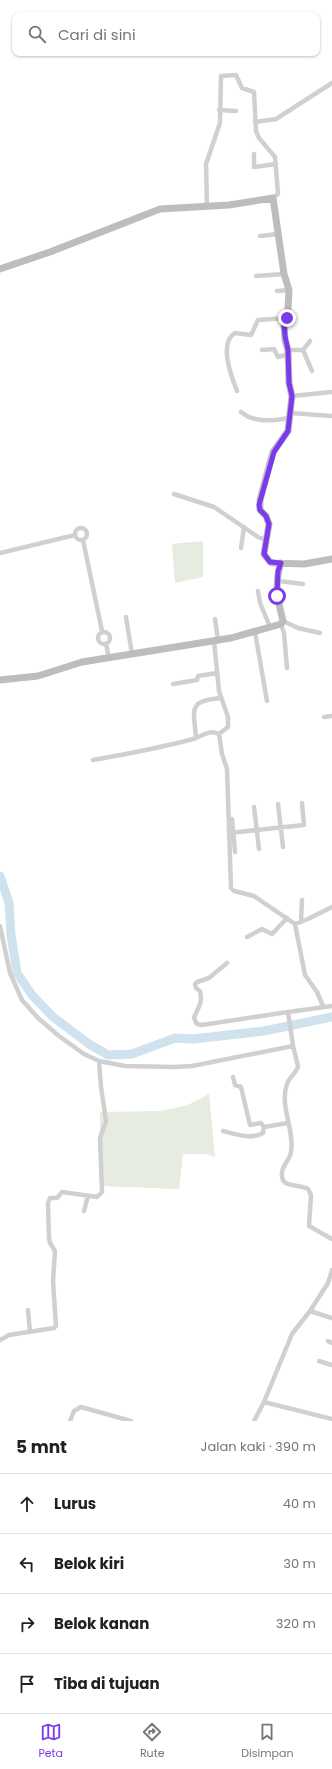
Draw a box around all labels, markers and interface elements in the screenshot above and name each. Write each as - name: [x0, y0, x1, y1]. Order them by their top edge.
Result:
- search box: [12, 12, 320, 56]
- icon: search: [26, 23, 48, 45]
- text: Cari di sini: [58, 24, 136, 45]
- route end: [278, 309, 296, 327]
- route start: [268, 587, 286, 605]
- text: 5 mnt: [16, 1435, 67, 1459]
- text: Jalan kaki · 390 m: [201, 1437, 316, 1456]
- icon: ahead: [16, 1493, 38, 1515]
- text: Lurus: [54, 1493, 96, 1514]
- text: 40 m: [283, 1494, 316, 1513]
- icon: left: [16, 1553, 38, 1575]
- text: Belok kiri: [54, 1553, 124, 1574]
- text: 30 m: [283, 1554, 316, 1573]
- icon: right: [16, 1613, 38, 1635]
- text: Belok kanan: [54, 1613, 149, 1634]
- text: 320 m: [276, 1614, 316, 1633]
- icon: arrive: [16, 1673, 38, 1695]
- text: Tiba di tujuan: [54, 1673, 160, 1694]
- tab: Peta: [38, 1721, 63, 1762]
- tab: Rute: [140, 1721, 164, 1762]
- tab: Disimpan: [241, 1721, 294, 1762]

